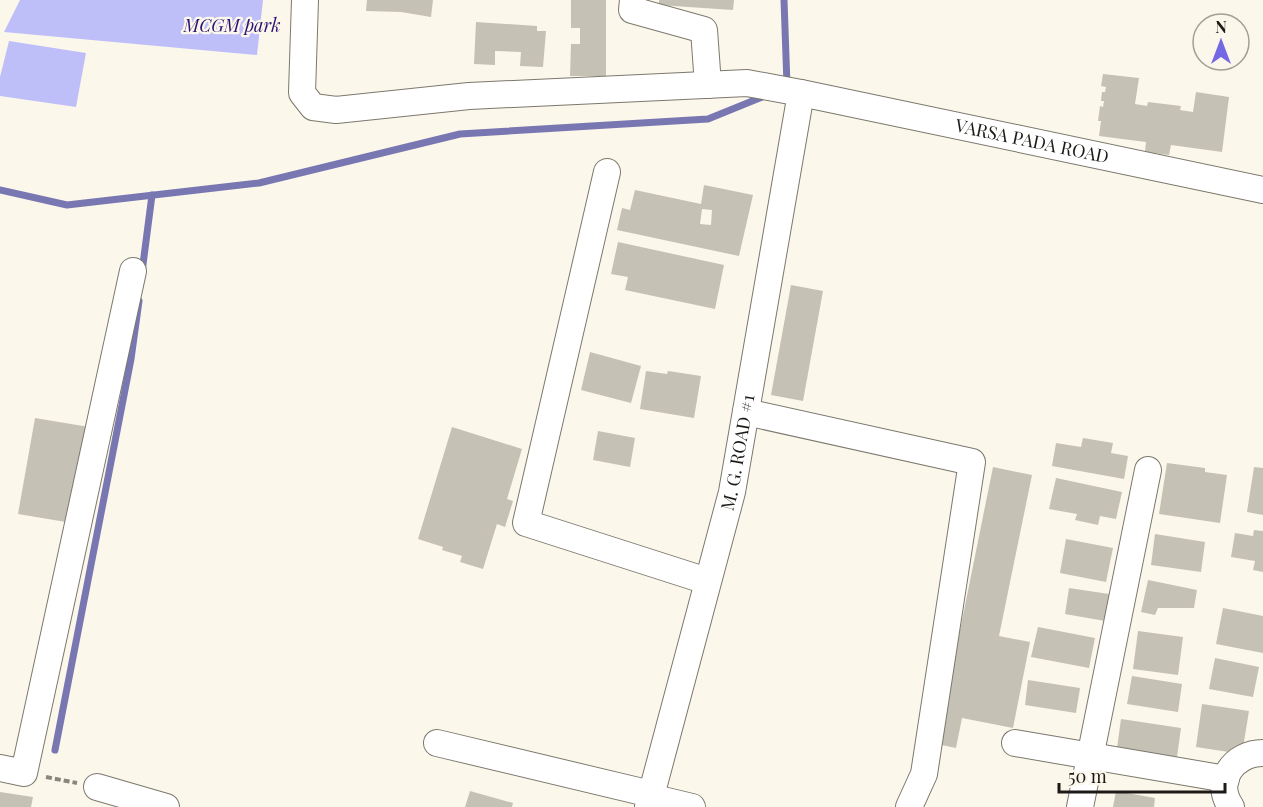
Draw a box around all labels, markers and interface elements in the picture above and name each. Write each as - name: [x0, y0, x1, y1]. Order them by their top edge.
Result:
- north arrow: [1191, 12, 1251, 72]
- park label: MCGM park: [183, 13, 280, 37]
- text: N: [1215, 16, 1227, 37]
- street label: VARSA PADA ROAD: [952, 113, 1111, 168]
- street label: M. G. ROAD #1: [715, 392, 760, 513]
- scale bar: [1059, 756, 1226, 794]
- text: 50 m: [1068, 764, 1107, 788]

